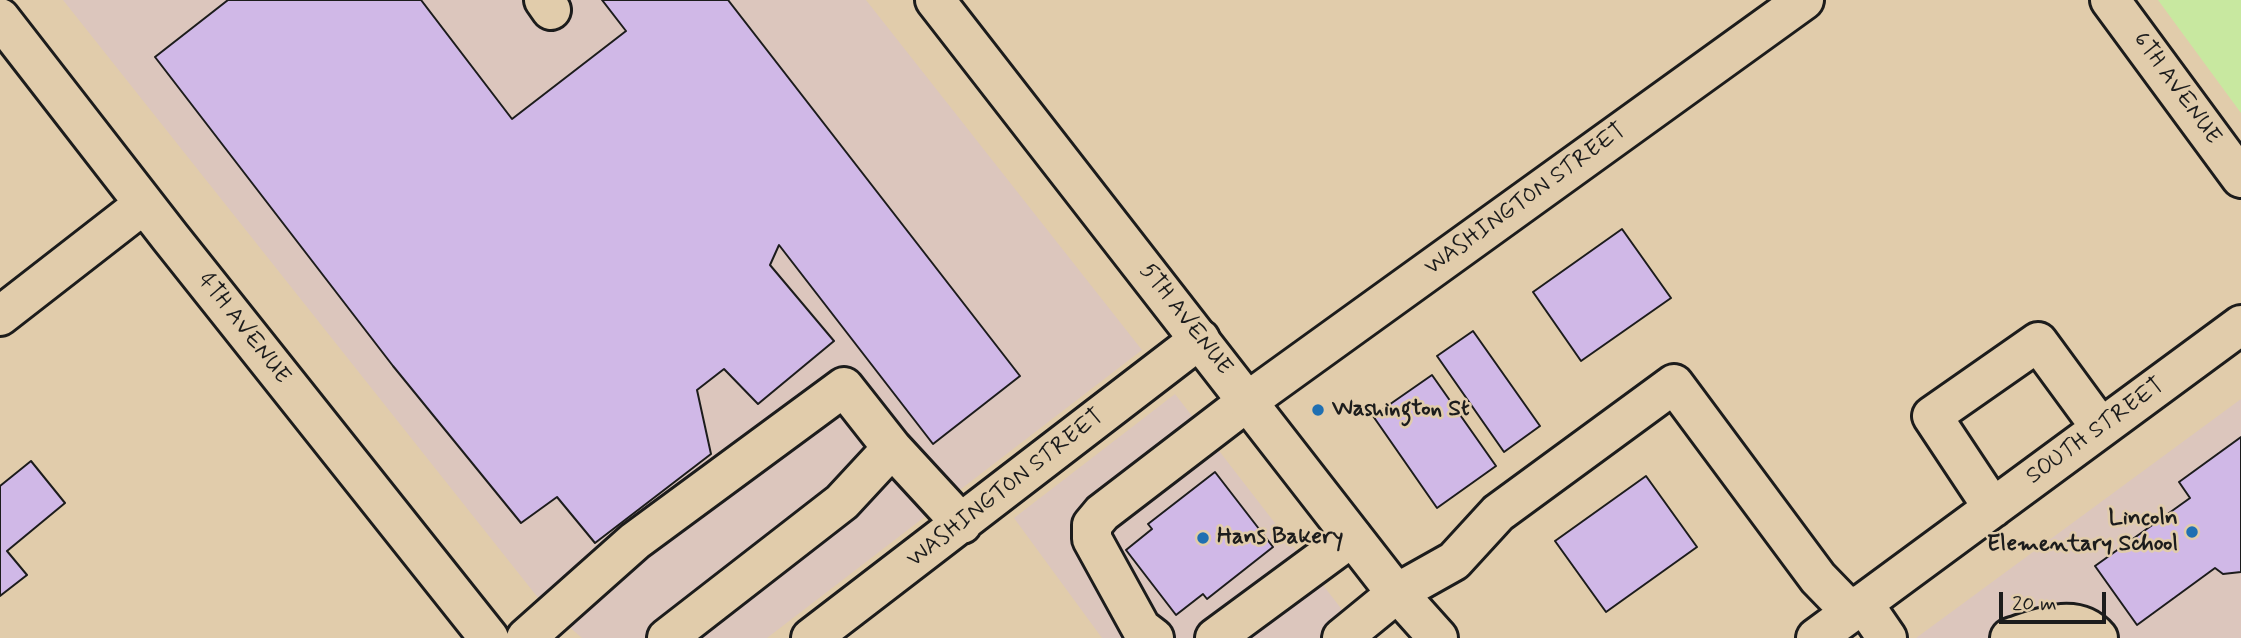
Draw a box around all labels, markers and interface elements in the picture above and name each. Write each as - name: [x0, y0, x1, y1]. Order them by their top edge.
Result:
- street label: 6TH AVENUE: [2126, 27, 2226, 151]
- street label: WASHINGTON STREET: [1420, 118, 1632, 282]
- street label: 5TH AVENUE: [1133, 259, 1237, 381]
- street label: 4TH AVENUE: [191, 268, 295, 390]
- street label: SOUTH STREET: [2022, 373, 2170, 491]
- place label: Washington St: [1332, 396, 1470, 424]
- marker: Washington St: [1310, 402, 1326, 418]
- street label: WASHINGTON STREET: [902, 404, 1110, 574]
- place label: Lincoln Elementary School: [1987, 505, 2178, 559]
- place label: Hans Bakery: [1217, 524, 1343, 552]
- marker: Lincoln Elementary School: [2184, 524, 2200, 540]
- marker: Hans Bakery: [1195, 530, 1211, 546]
- scale bar: [2003, 578, 2110, 622]
- text: 20 m: [2012, 590, 2057, 618]

